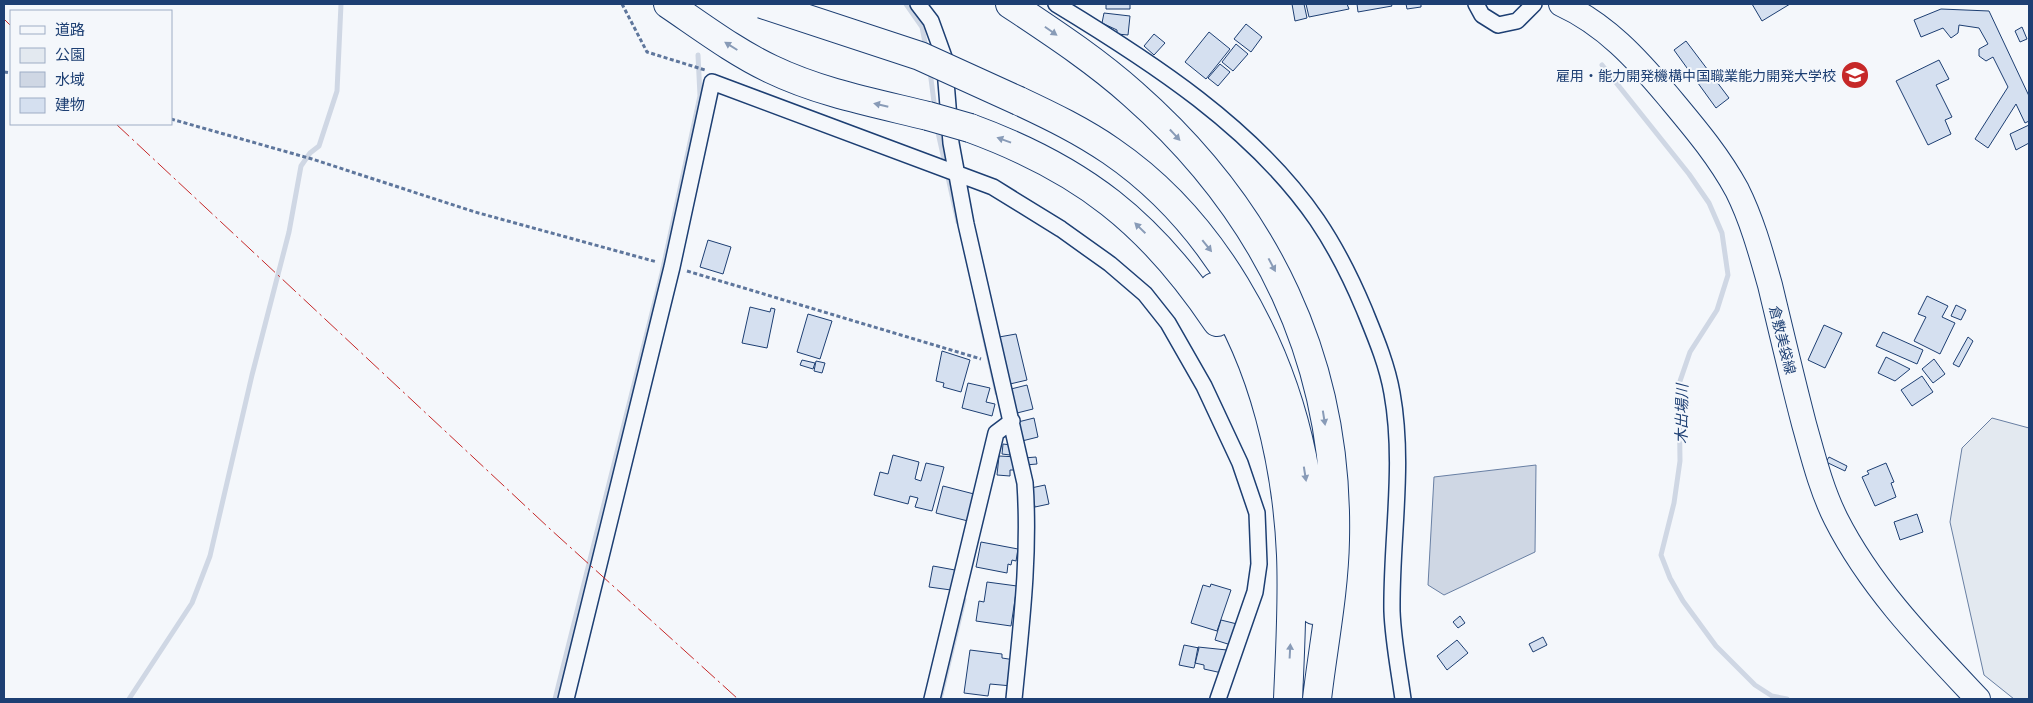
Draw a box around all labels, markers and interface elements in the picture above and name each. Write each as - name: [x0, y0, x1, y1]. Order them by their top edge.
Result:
- legend: [10, 10, 172, 125]
- text: 道路: [55, 20, 85, 38]
- one-way arrow: [1044, 26, 1057, 36]
- one-way arrow: [724, 41, 737, 51]
- text: 公園: [55, 45, 85, 63]
- school or university icon: 雇用・能力開発機構中国職業能力開発大学校: [1840, 60, 1870, 90]
- place label: 雇用・能力開発機構中国職業能力開発大学校: [1556, 67, 1836, 84]
- text: 水域: [55, 70, 85, 88]
- text: 建物: [55, 95, 85, 113]
- one-way arrow: [873, 101, 889, 109]
- one-way arrow: [1169, 128, 1181, 140]
- one-way arrow: [996, 136, 1011, 144]
- one-way arrow: [1134, 222, 1146, 234]
- one-way arrow: [1202, 239, 1213, 252]
- one-way arrow: [1267, 258, 1276, 272]
- street label: 倉敷美袋線: [1766, 304, 1800, 376]
- water label: 木出場川: [1671, 382, 1691, 444]
- one-way arrow: [1321, 410, 1329, 426]
- one-way arrow: [1301, 466, 1309, 482]
- one-way arrow: [1286, 642, 1294, 658]

